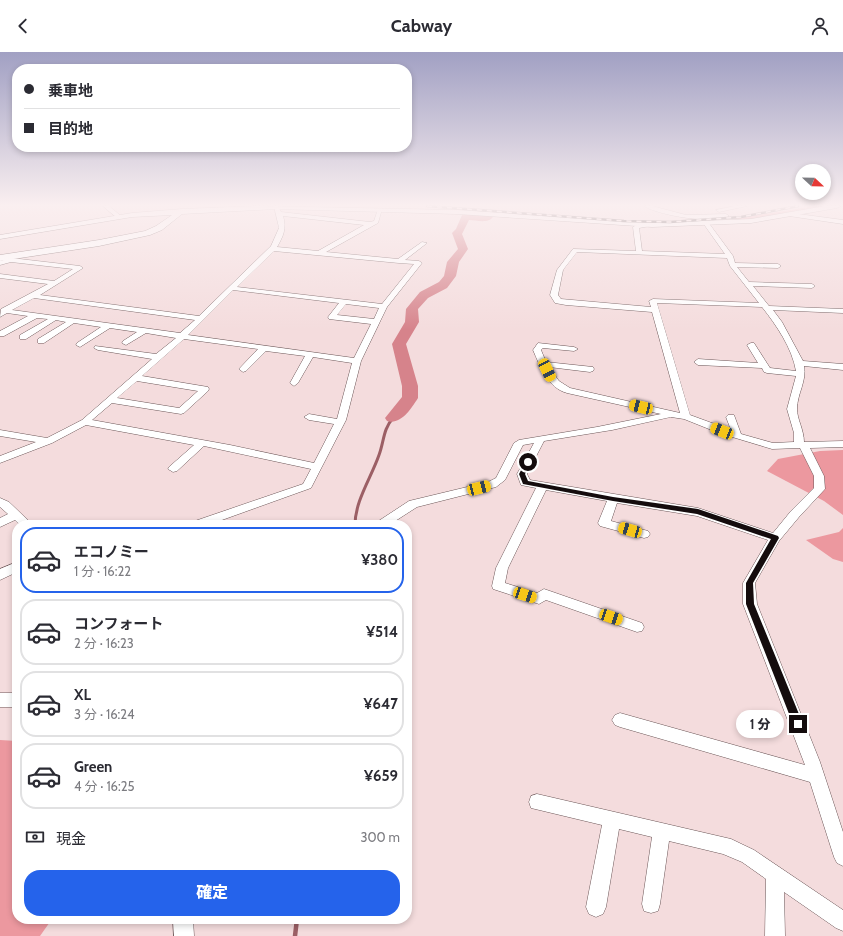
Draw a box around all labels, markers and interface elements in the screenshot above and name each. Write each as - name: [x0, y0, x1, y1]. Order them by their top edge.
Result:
- icon: back: [12, 15, 34, 37]
- text: Cabway: [391, 15, 452, 37]
- icon: person: [809, 15, 831, 37]
- text: 乗車地: [48, 82, 93, 100]
- text: 目的地: [48, 120, 93, 138]
- north arrow: [795, 164, 831, 200]
- map controls: [795, 164, 831, 200]
- car: [536, 357, 558, 383]
- car: [628, 398, 654, 416]
- car: [709, 421, 735, 441]
- route start: [519, 453, 537, 471]
- car: [466, 479, 492, 497]
- car: [617, 521, 643, 539]
- icon: car: [26, 542, 62, 578]
- text: エコノミー: [74, 543, 149, 561]
- text: ¥380: [361, 551, 398, 569]
- text: 1 分 · 16:22: [74, 563, 131, 579]
- car: [512, 586, 538, 604]
- car: [598, 607, 624, 627]
- icon: car: [26, 614, 62, 650]
- text: コンフォート: [74, 615, 164, 633]
- text: ¥514: [366, 623, 398, 641]
- text: 2 分 · 16:23: [74, 635, 134, 651]
- icon: car: [26, 686, 62, 722]
- text: XL: [74, 686, 91, 704]
- text: ¥647: [364, 695, 398, 713]
- text: 3 分 · 16:24: [74, 706, 135, 722]
- callout: 1 分: [736, 710, 784, 738]
- route end: [789, 715, 807, 733]
- text: 1 分: [750, 716, 770, 732]
- icon: car: [26, 758, 62, 794]
- text: Green: [74, 758, 112, 776]
- text: ¥659: [364, 767, 398, 785]
- text: 4 分 · 16:25: [74, 778, 135, 794]
- icon: cash: [24, 826, 46, 848]
- text: 300 m: [360, 829, 400, 845]
- text: 現金: [56, 830, 86, 848]
- button: 確定: [24, 870, 400, 916]

